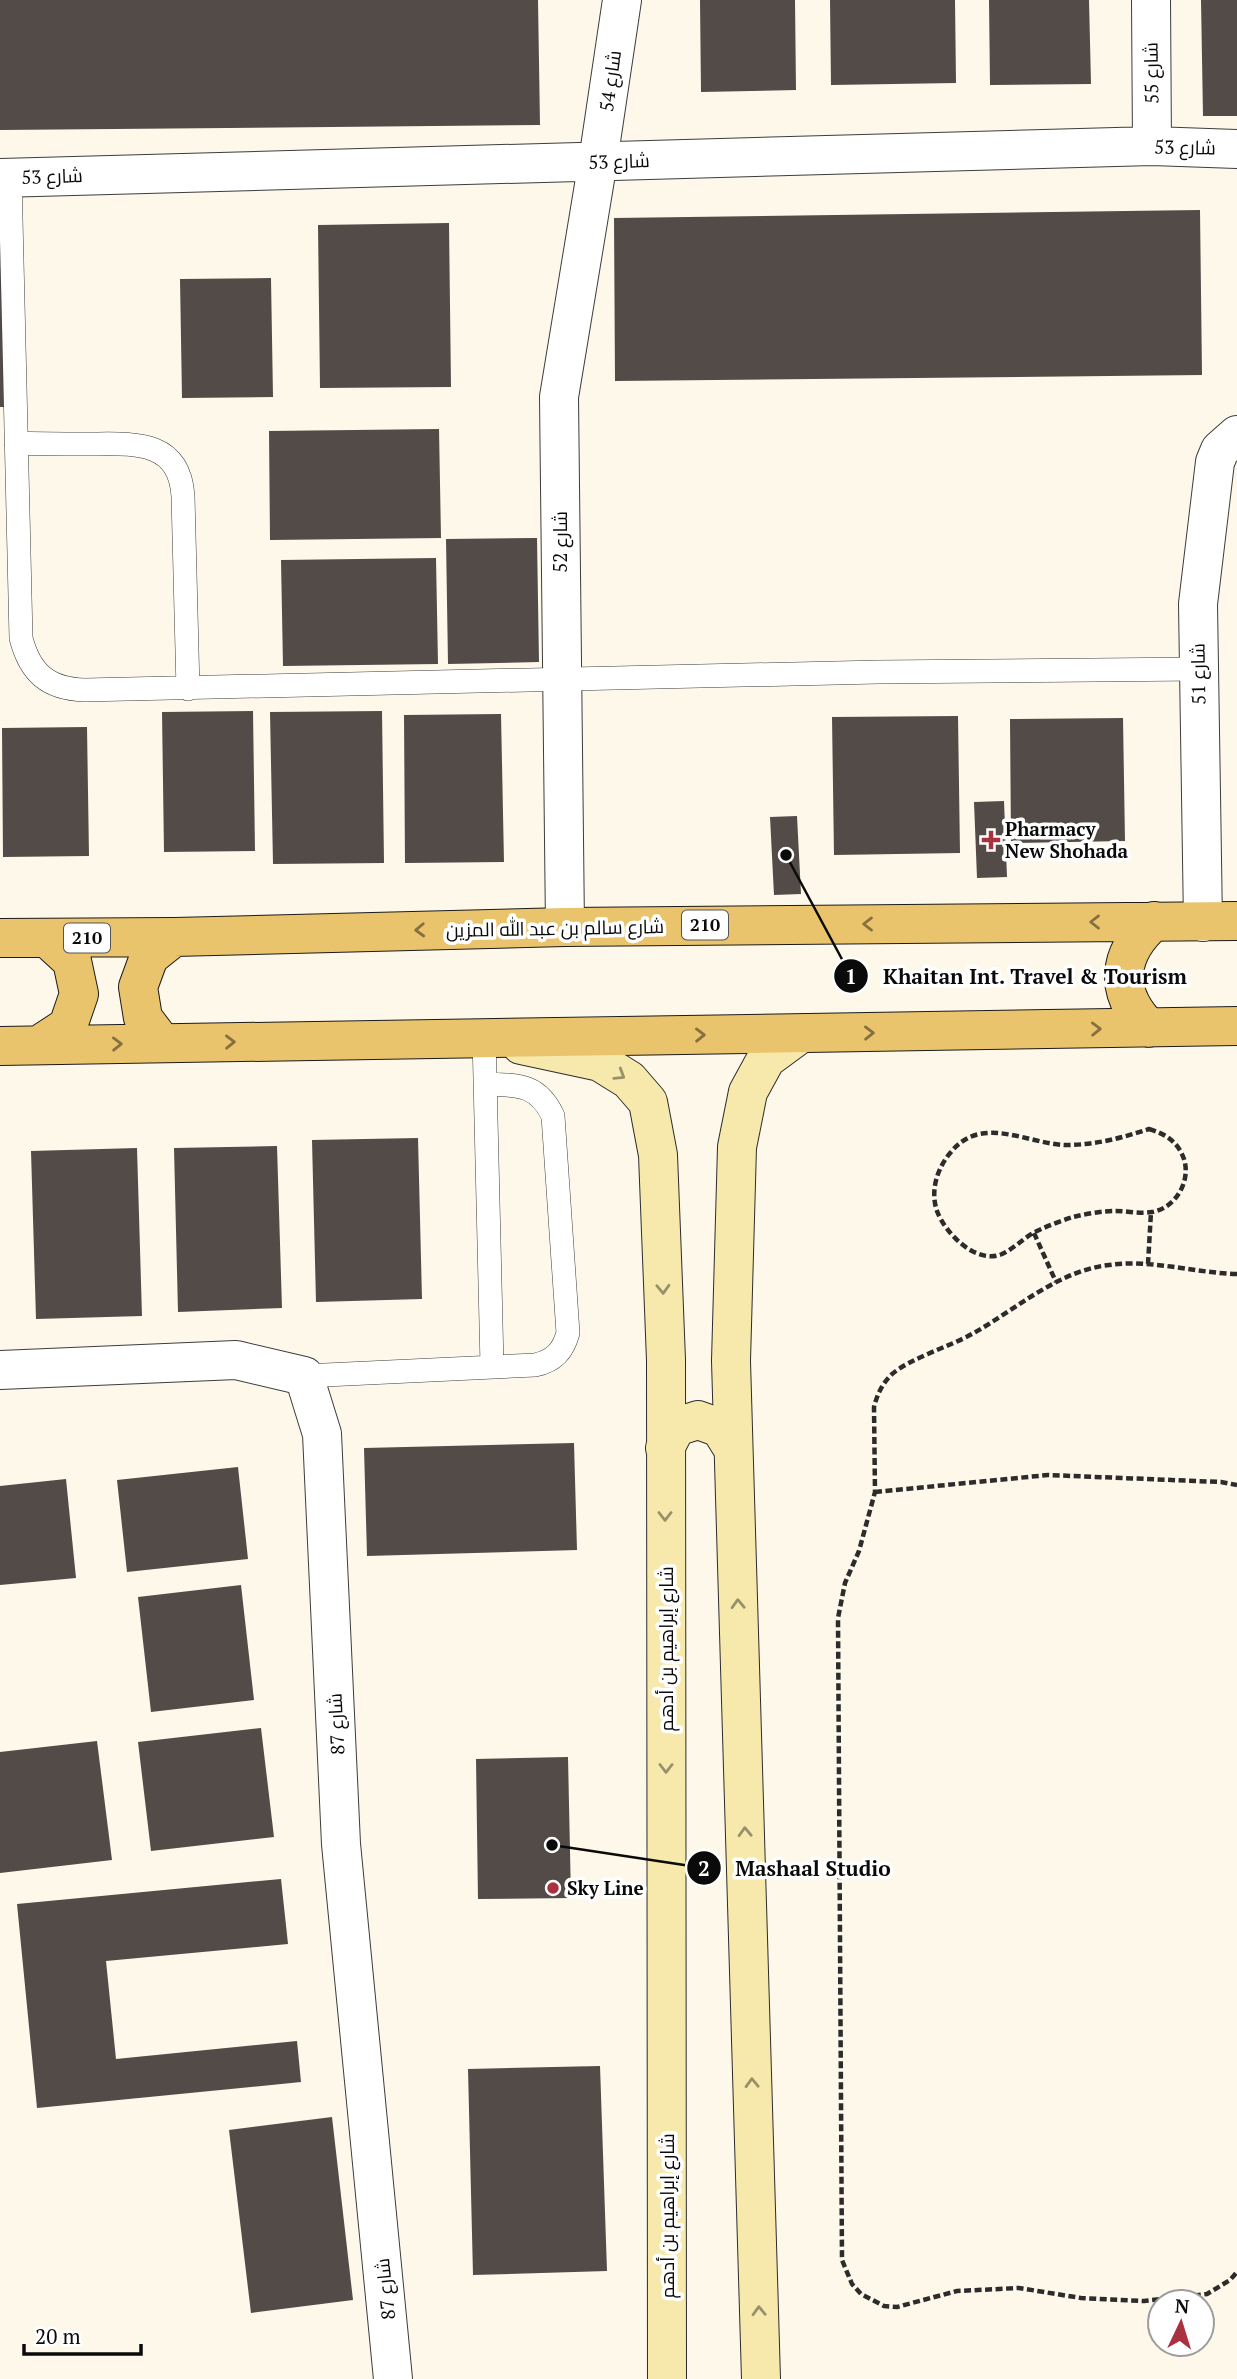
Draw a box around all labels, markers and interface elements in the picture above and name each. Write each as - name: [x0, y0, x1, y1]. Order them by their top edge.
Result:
- street label: شارع 55: [1137, 42, 1166, 104]
- street label: شارع 54: [593, 49, 628, 113]
- street label: شارع 53: [1154, 133, 1216, 162]
- street label: شارع 53: [588, 147, 650, 176]
- street label: شارع 53: [21, 162, 83, 191]
- street label: شارع 52: [547, 511, 574, 573]
- street label: 51 شارع: [1184, 643, 1213, 705]
- place label: Pharmacy New Shohada: [1005, 816, 1129, 863]
- marker: Pharmacy New Shohada: [983, 832, 999, 848]
- road number: 210: [682, 910, 728, 940]
- street label: شارع سالم بن عبد الله المزين: [446, 913, 664, 944]
- one-way arrow: [1090, 914, 1100, 930]
- one-way arrow: [862, 916, 873, 932]
- road number: 210: [64, 923, 110, 953]
- one-way arrow: [414, 923, 425, 938]
- callout: Khaitan Int. Travel & Tourism: [834, 955, 1202, 997]
- text: 1: [845, 962, 857, 990]
- text: Khaitan Int. Travel & Tourism: [883, 962, 1188, 990]
- one-way arrow: [1091, 1021, 1102, 1037]
- one-way arrow: [864, 1025, 874, 1041]
- one-way arrow: [695, 1027, 705, 1043]
- one-way arrow: [225, 1034, 236, 1050]
- one-way arrow: [112, 1036, 123, 1052]
- one-way arrow: [612, 1066, 625, 1079]
- one-way arrow: [656, 1284, 671, 1295]
- one-way arrow: [657, 1512, 673, 1522]
- street label: شارع إبراهيم بن أدهم: [653, 1566, 680, 1732]
- one-way arrow: [730, 1598, 745, 1609]
- street label: شارع 87: [321, 1692, 352, 1755]
- one-way arrow: [658, 1764, 674, 1774]
- one-way arrow: [737, 1826, 752, 1837]
- callout: Mashaal Studio: [686, 1847, 905, 1889]
- text: 2: [698, 1854, 710, 1882]
- text: Mashaal Studio: [735, 1854, 891, 1882]
- place label: Sky Line: [567, 1875, 644, 1900]
- marker: Sky Line: [545, 1880, 561, 1896]
- one-way arrow: [745, 2078, 760, 2089]
- street label: شارع إبراهيم بن أدهم: [654, 2133, 681, 2299]
- street label: شارع 87: [369, 2257, 402, 2321]
- north arrow: [1146, 2288, 1216, 2358]
- text: N: [1174, 2293, 1191, 2319]
- one-way arrow: [752, 2305, 767, 2316]
- scale bar: [24, 2312, 142, 2356]
- text: 20 m: [35, 2322, 81, 2350]

